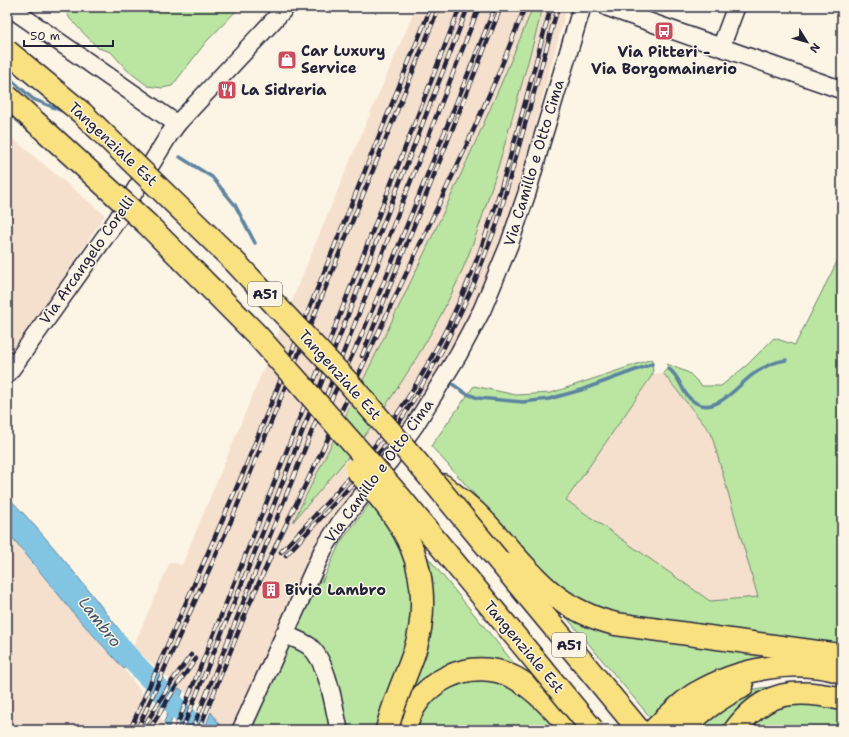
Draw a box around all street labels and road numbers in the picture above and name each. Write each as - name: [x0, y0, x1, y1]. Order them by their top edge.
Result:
- street label: Via Camillo e Otto Cima: [499, 77, 569, 249]
- street label: Tangenziale Est: [64, 97, 162, 191]
- street label: Via Arcangelo Corelli: [35, 192, 139, 328]
- road number: A51: [248, 282, 282, 306]
- street label: Tangenziale Est: [294, 326, 386, 424]
- street label: Via Camillo e Otto Cima: [320, 395, 438, 547]
- street label: Tangenziale Est: [479, 597, 569, 697]
- road number: A51: [552, 633, 586, 657]

